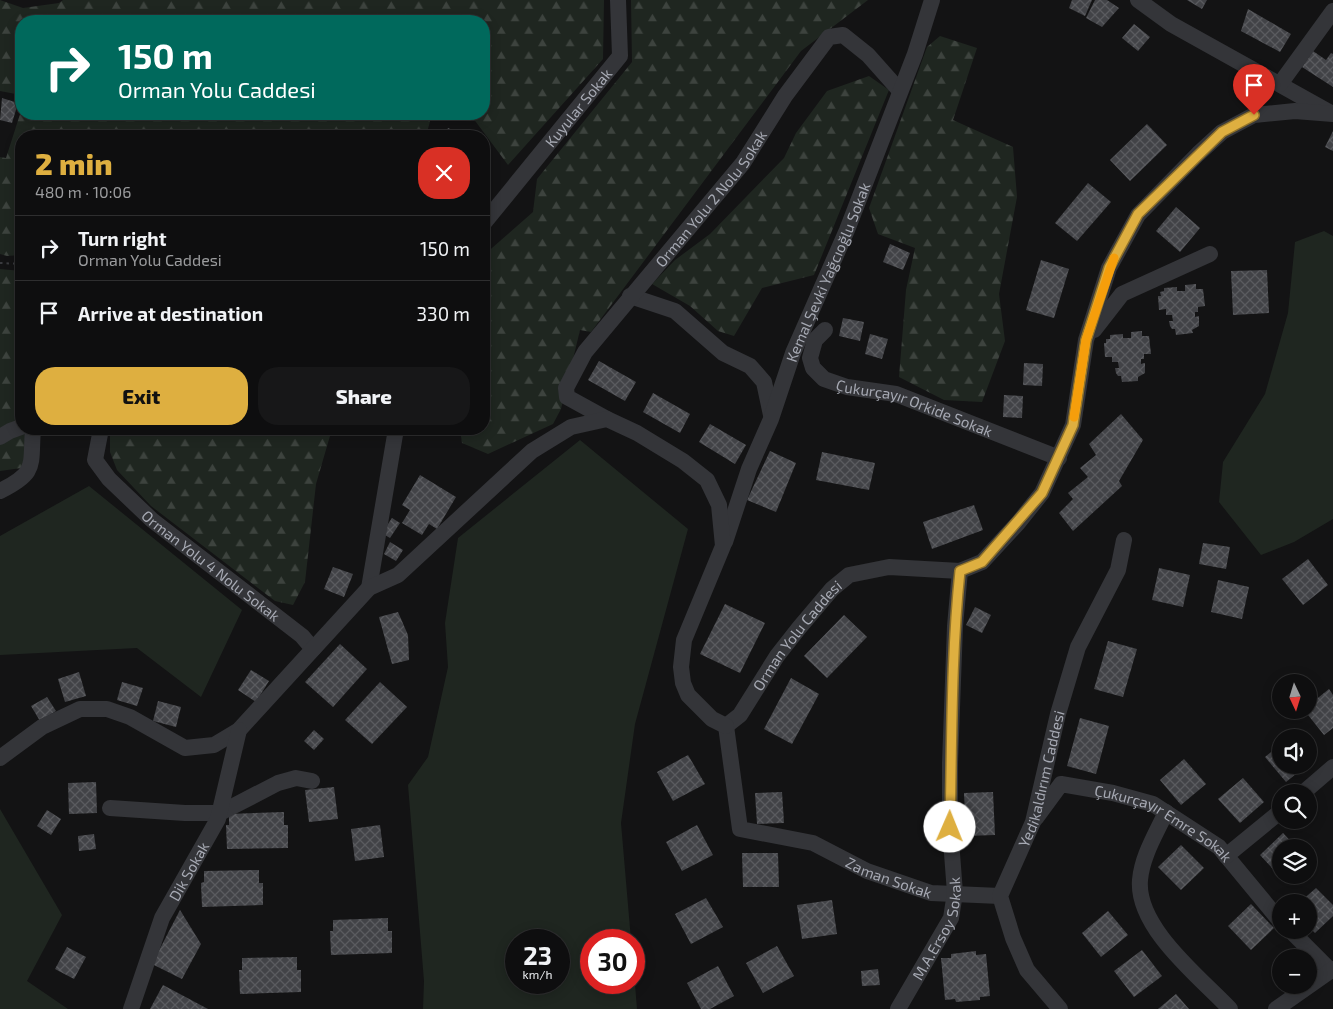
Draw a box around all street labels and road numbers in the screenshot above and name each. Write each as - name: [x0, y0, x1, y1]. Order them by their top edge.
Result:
- street label: Kuyular Sokak: [541, 64, 616, 150]
- street label: Orman Yolu 2 Nolu Sokak: [651, 127, 770, 270]
- street label: Kemal Şevki Yağcıoğlu Sokak: [782, 179, 874, 364]
- street label: Çukurçayır Orkide Sokak: [833, 375, 996, 440]
- street label: Orman Yolu 4 Nolu Sokak: [138, 506, 284, 625]
- street label: Orman Yolu Caddesi: [749, 576, 845, 694]
- street label: Yedikaldırım Caddesi: [1014, 708, 1068, 850]
- street label: Çukurçayır Emre Sokak: [1093, 781, 1236, 865]
- street label: Dik Sokak: [165, 838, 213, 904]
- street label: Zaman Sokak: [843, 853, 935, 902]
- street label: M.A.Ersoy Sokak: [908, 876, 964, 983]

